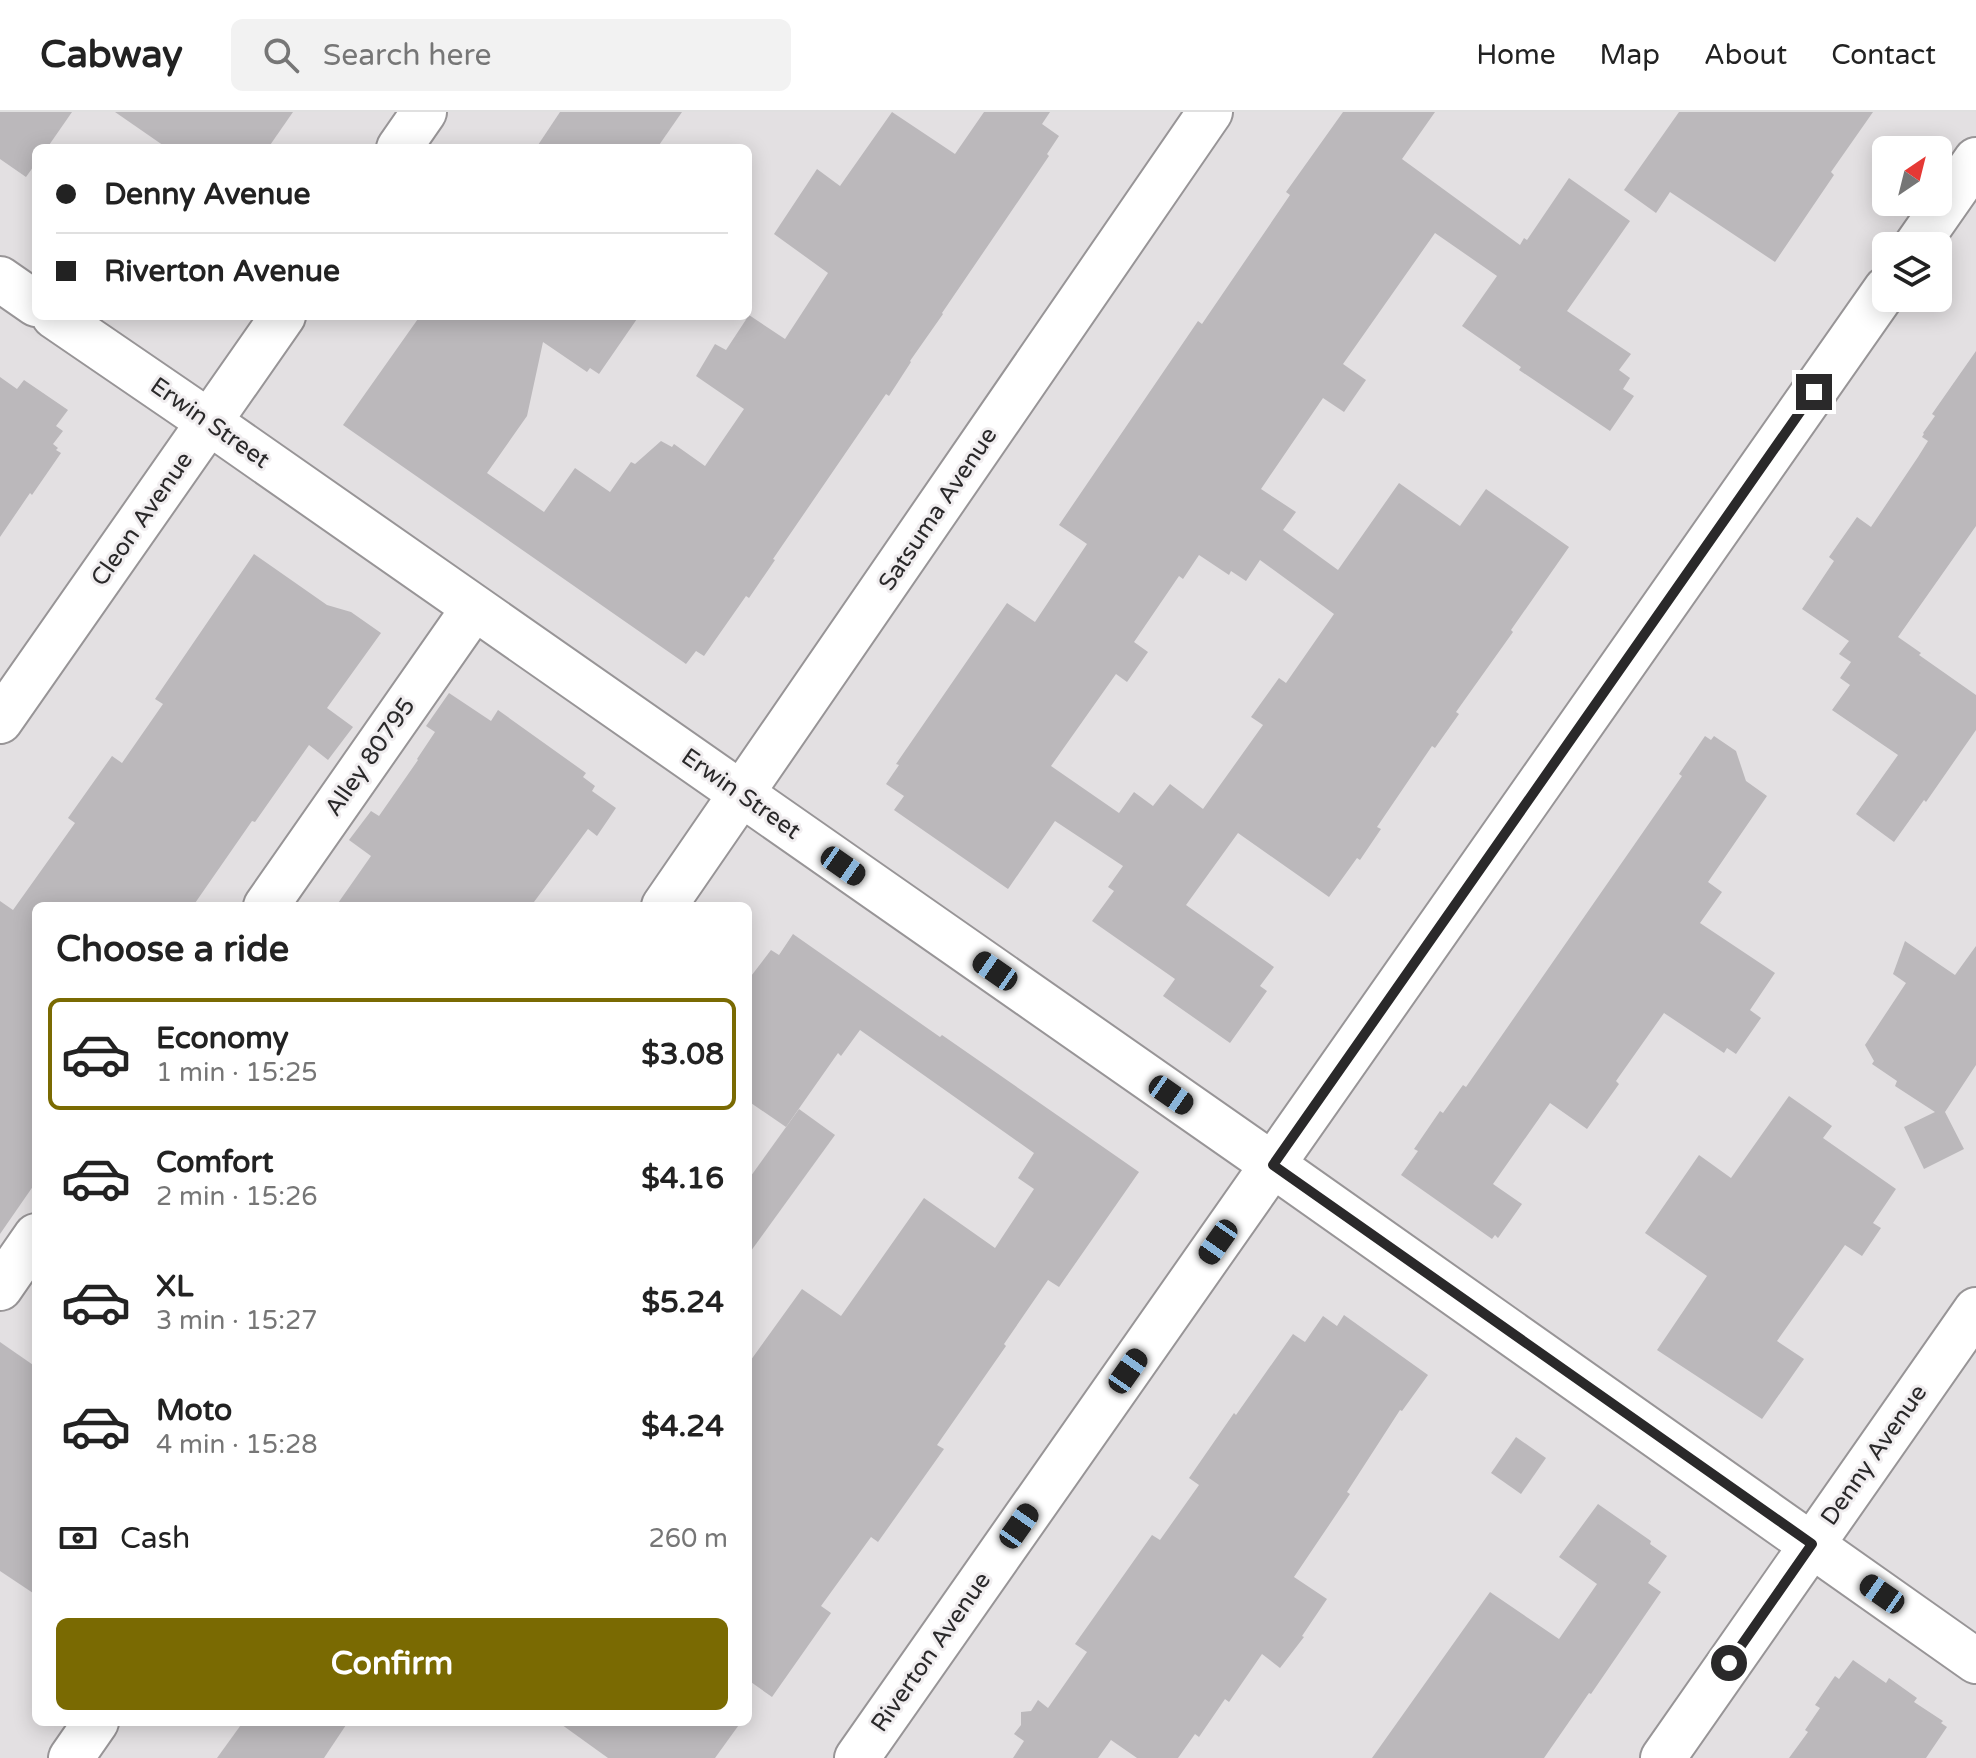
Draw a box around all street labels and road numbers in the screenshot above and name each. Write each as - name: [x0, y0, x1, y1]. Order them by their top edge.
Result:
- street label: Erwin Street: [145, 371, 275, 475]
- street label: Satsuma Avenue: [873, 422, 1003, 596]
- street label: Cleon Avenue: [85, 446, 199, 592]
- street label: Alley 80795: [319, 692, 421, 822]
- street label: Erwin Street: [676, 742, 806, 846]
- street label: Denny Avenue: [1815, 1379, 1933, 1531]
- street label: Riverton Avenue: [865, 1566, 997, 1738]

